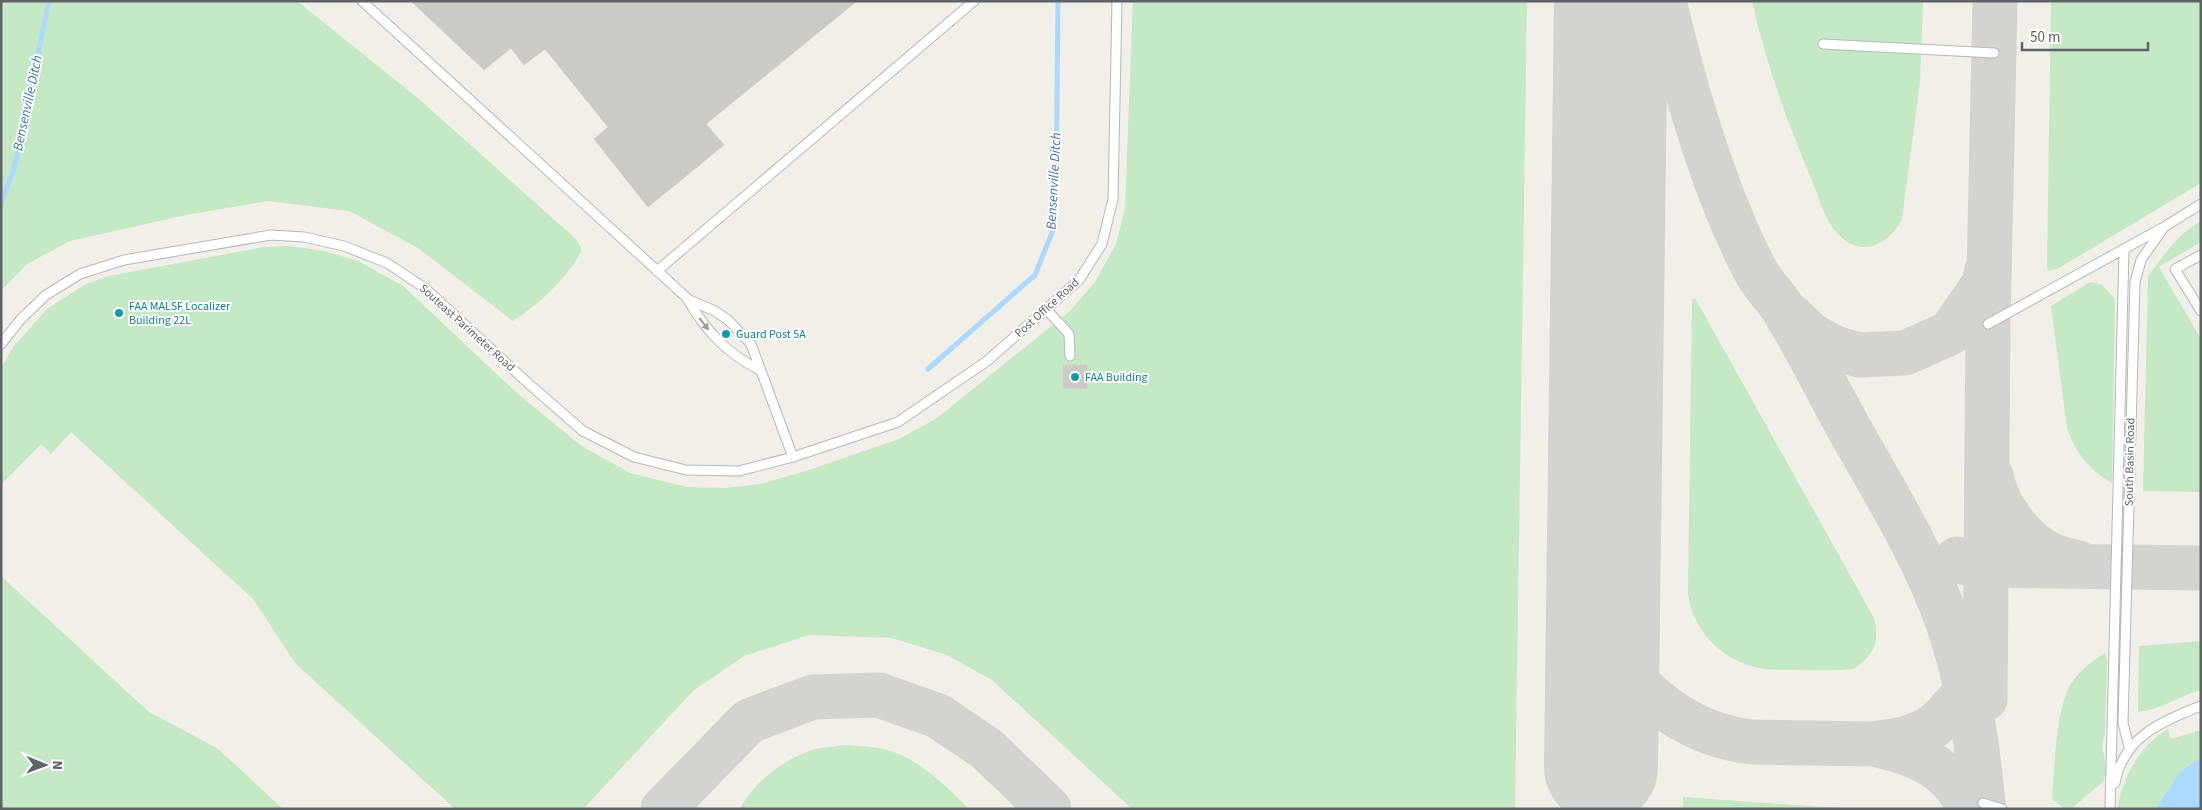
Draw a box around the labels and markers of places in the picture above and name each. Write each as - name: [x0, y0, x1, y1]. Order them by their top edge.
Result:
- place label: FAA MALSF Localizer Building 22L: [129, 298, 231, 329]
- marker: FAA MALSF Localizer Building 22L: [113, 307, 125, 319]
- place label: Guard Post 5A: [736, 326, 806, 343]
- marker: Guard Post 5A: [720, 328, 732, 340]
- place label: FAA Building: [1085, 369, 1148, 386]
- marker: FAA Building: [1069, 371, 1081, 383]

